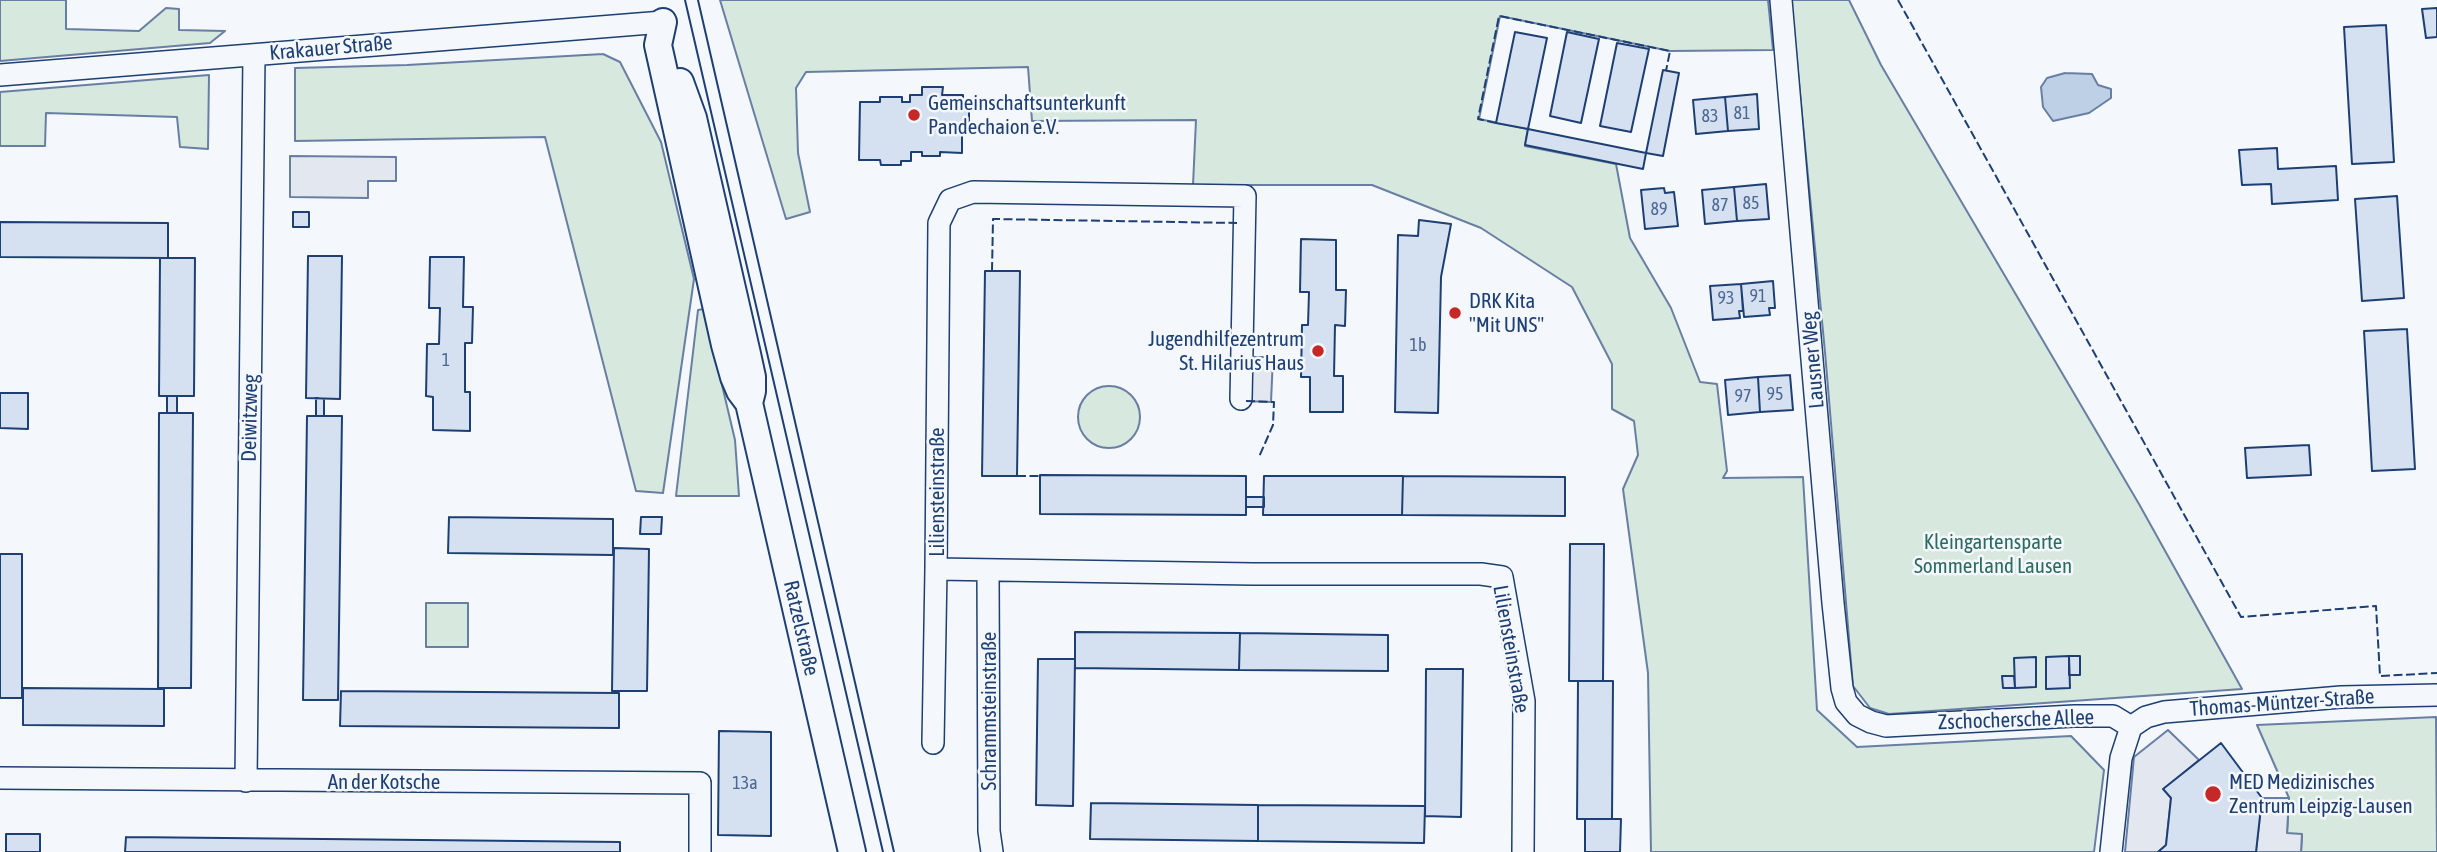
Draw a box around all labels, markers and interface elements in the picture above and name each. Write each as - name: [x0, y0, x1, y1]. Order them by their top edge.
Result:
- street label: Krakauer Straße: [268, 30, 394, 66]
- place label: Gemeinschaftsunterkunft Pandechaion e.V.: [928, 90, 1126, 140]
- house number: 81: [1734, 102, 1750, 124]
- house number: 83: [1702, 105, 1718, 127]
- marker: Gemeinschaftsunterkunft Pandechaion e.V.: [906, 107, 922, 123]
- house number: 85: [1743, 192, 1759, 214]
- house number: 87: [1712, 194, 1728, 216]
- house number: 89: [1651, 198, 1667, 220]
- house number: 91: [1750, 285, 1766, 307]
- house number: 93: [1718, 287, 1734, 309]
- place label: DRK Kita "Mit UNS": [1469, 288, 1544, 338]
- marker: DRK Kita "Mit UNS": [1447, 305, 1463, 321]
- street label: Lausner Weg: [1796, 310, 1830, 410]
- place label: Jugendhilfezentrum St. Hilarius Haus: [1148, 326, 1304, 376]
- house number: 1b: [1410, 334, 1426, 356]
- marker: Jugendhilfezentrum St. Hilarius Haus: [1310, 343, 1326, 359]
- house number: 1: [442, 349, 450, 371]
- street label: Deiwitzweg: [237, 374, 263, 462]
- house number: 95: [1767, 383, 1783, 405]
- house number: 97: [1735, 385, 1751, 407]
- street label: Liliensteinstraße: [924, 427, 950, 557]
- park label: Kleingartensparte Sommerland Lausen: [1914, 529, 2072, 579]
- street label: Ratzelstraße: [778, 578, 824, 678]
- street label: Liliensteinstraße: [1487, 583, 1535, 715]
- street label: Schrammsteinstraße: [976, 632, 1002, 790]
- street label: Thomas-Müntzer-Straße: [2189, 684, 2375, 722]
- street label: Zschochersche Allee: [1937, 705, 2095, 735]
- street label: An der Kotsche: [328, 769, 440, 795]
- place label: MED Medizinisches Zentrum Leipzig-Lausen: [2229, 769, 2413, 819]
- house number: 13a: [732, 772, 758, 794]
- marker: MED Medizinisches Zentrum Leipzig-Lausen: [2203, 784, 2223, 804]

